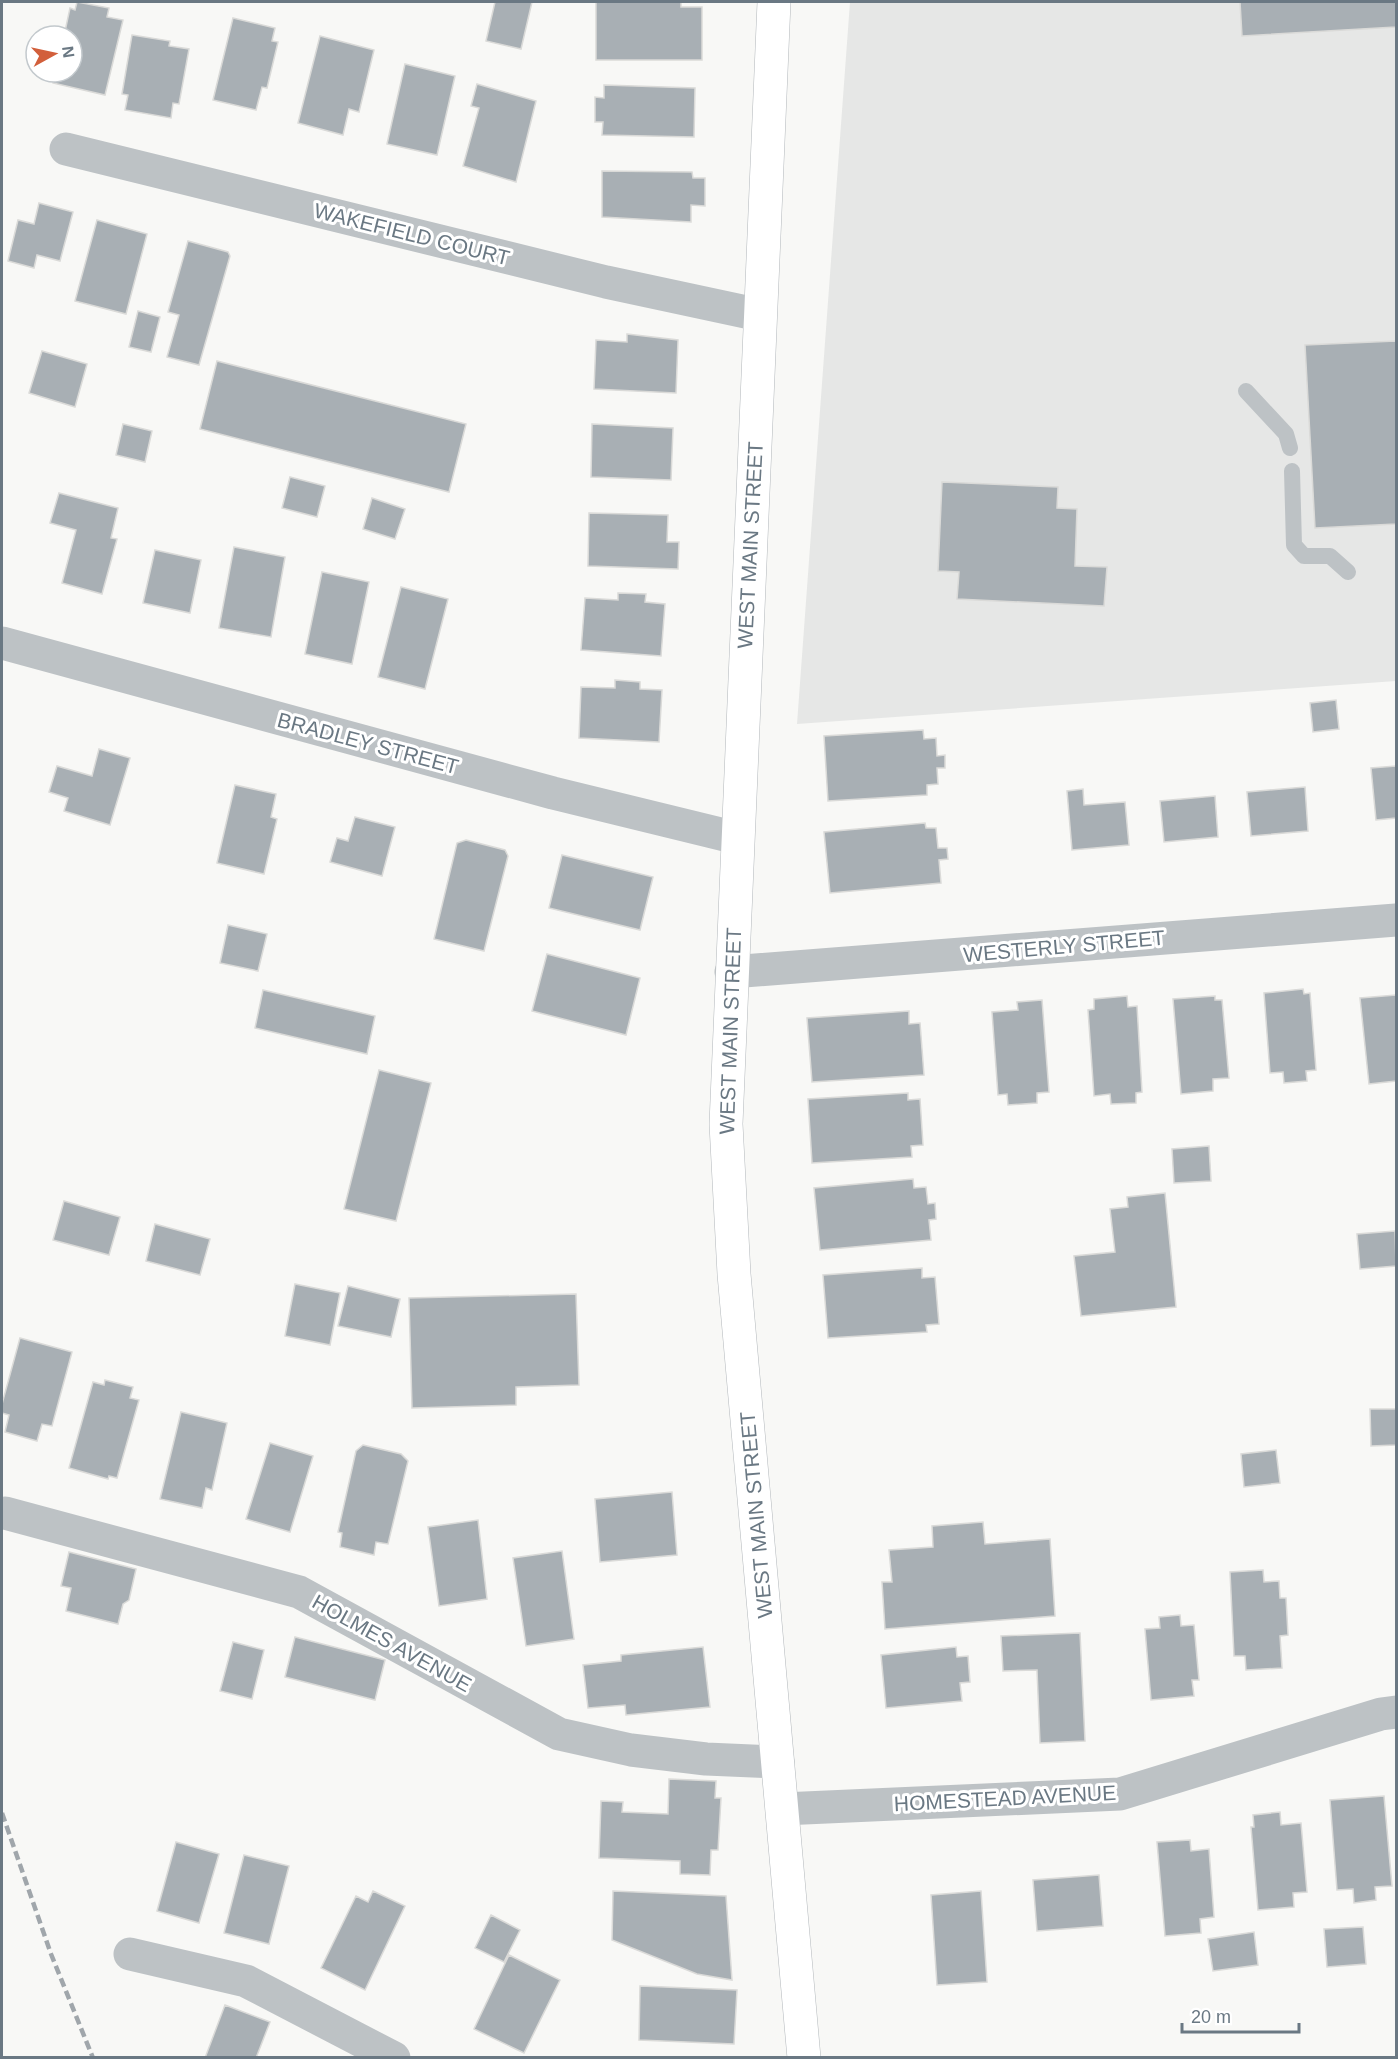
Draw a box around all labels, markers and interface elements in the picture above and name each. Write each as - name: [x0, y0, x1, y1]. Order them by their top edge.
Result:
- north arrow: [24, 24, 84, 84]
- text: N: [59, 45, 78, 59]
- street label: WAKEFIELD COURT: [312, 199, 512, 269]
- street label: WEST MAIN STREET: [733, 441, 767, 649]
- street label: BRADLEY STREET: [275, 708, 461, 778]
- street label: WESTERLY STREET: [962, 926, 1166, 966]
- street label: WEST MAIN STREET: [715, 927, 745, 1135]
- street label: WEST MAIN STREET: [735, 1411, 776, 1619]
- street label: HOLMES AVENUE: [309, 1590, 475, 1696]
- street label: HOMESTEAD AVENUE: [893, 1781, 1117, 1815]
- scale bar: [1182, 1996, 1299, 2034]
- text: 20 m: [1191, 2007, 1231, 2027]

